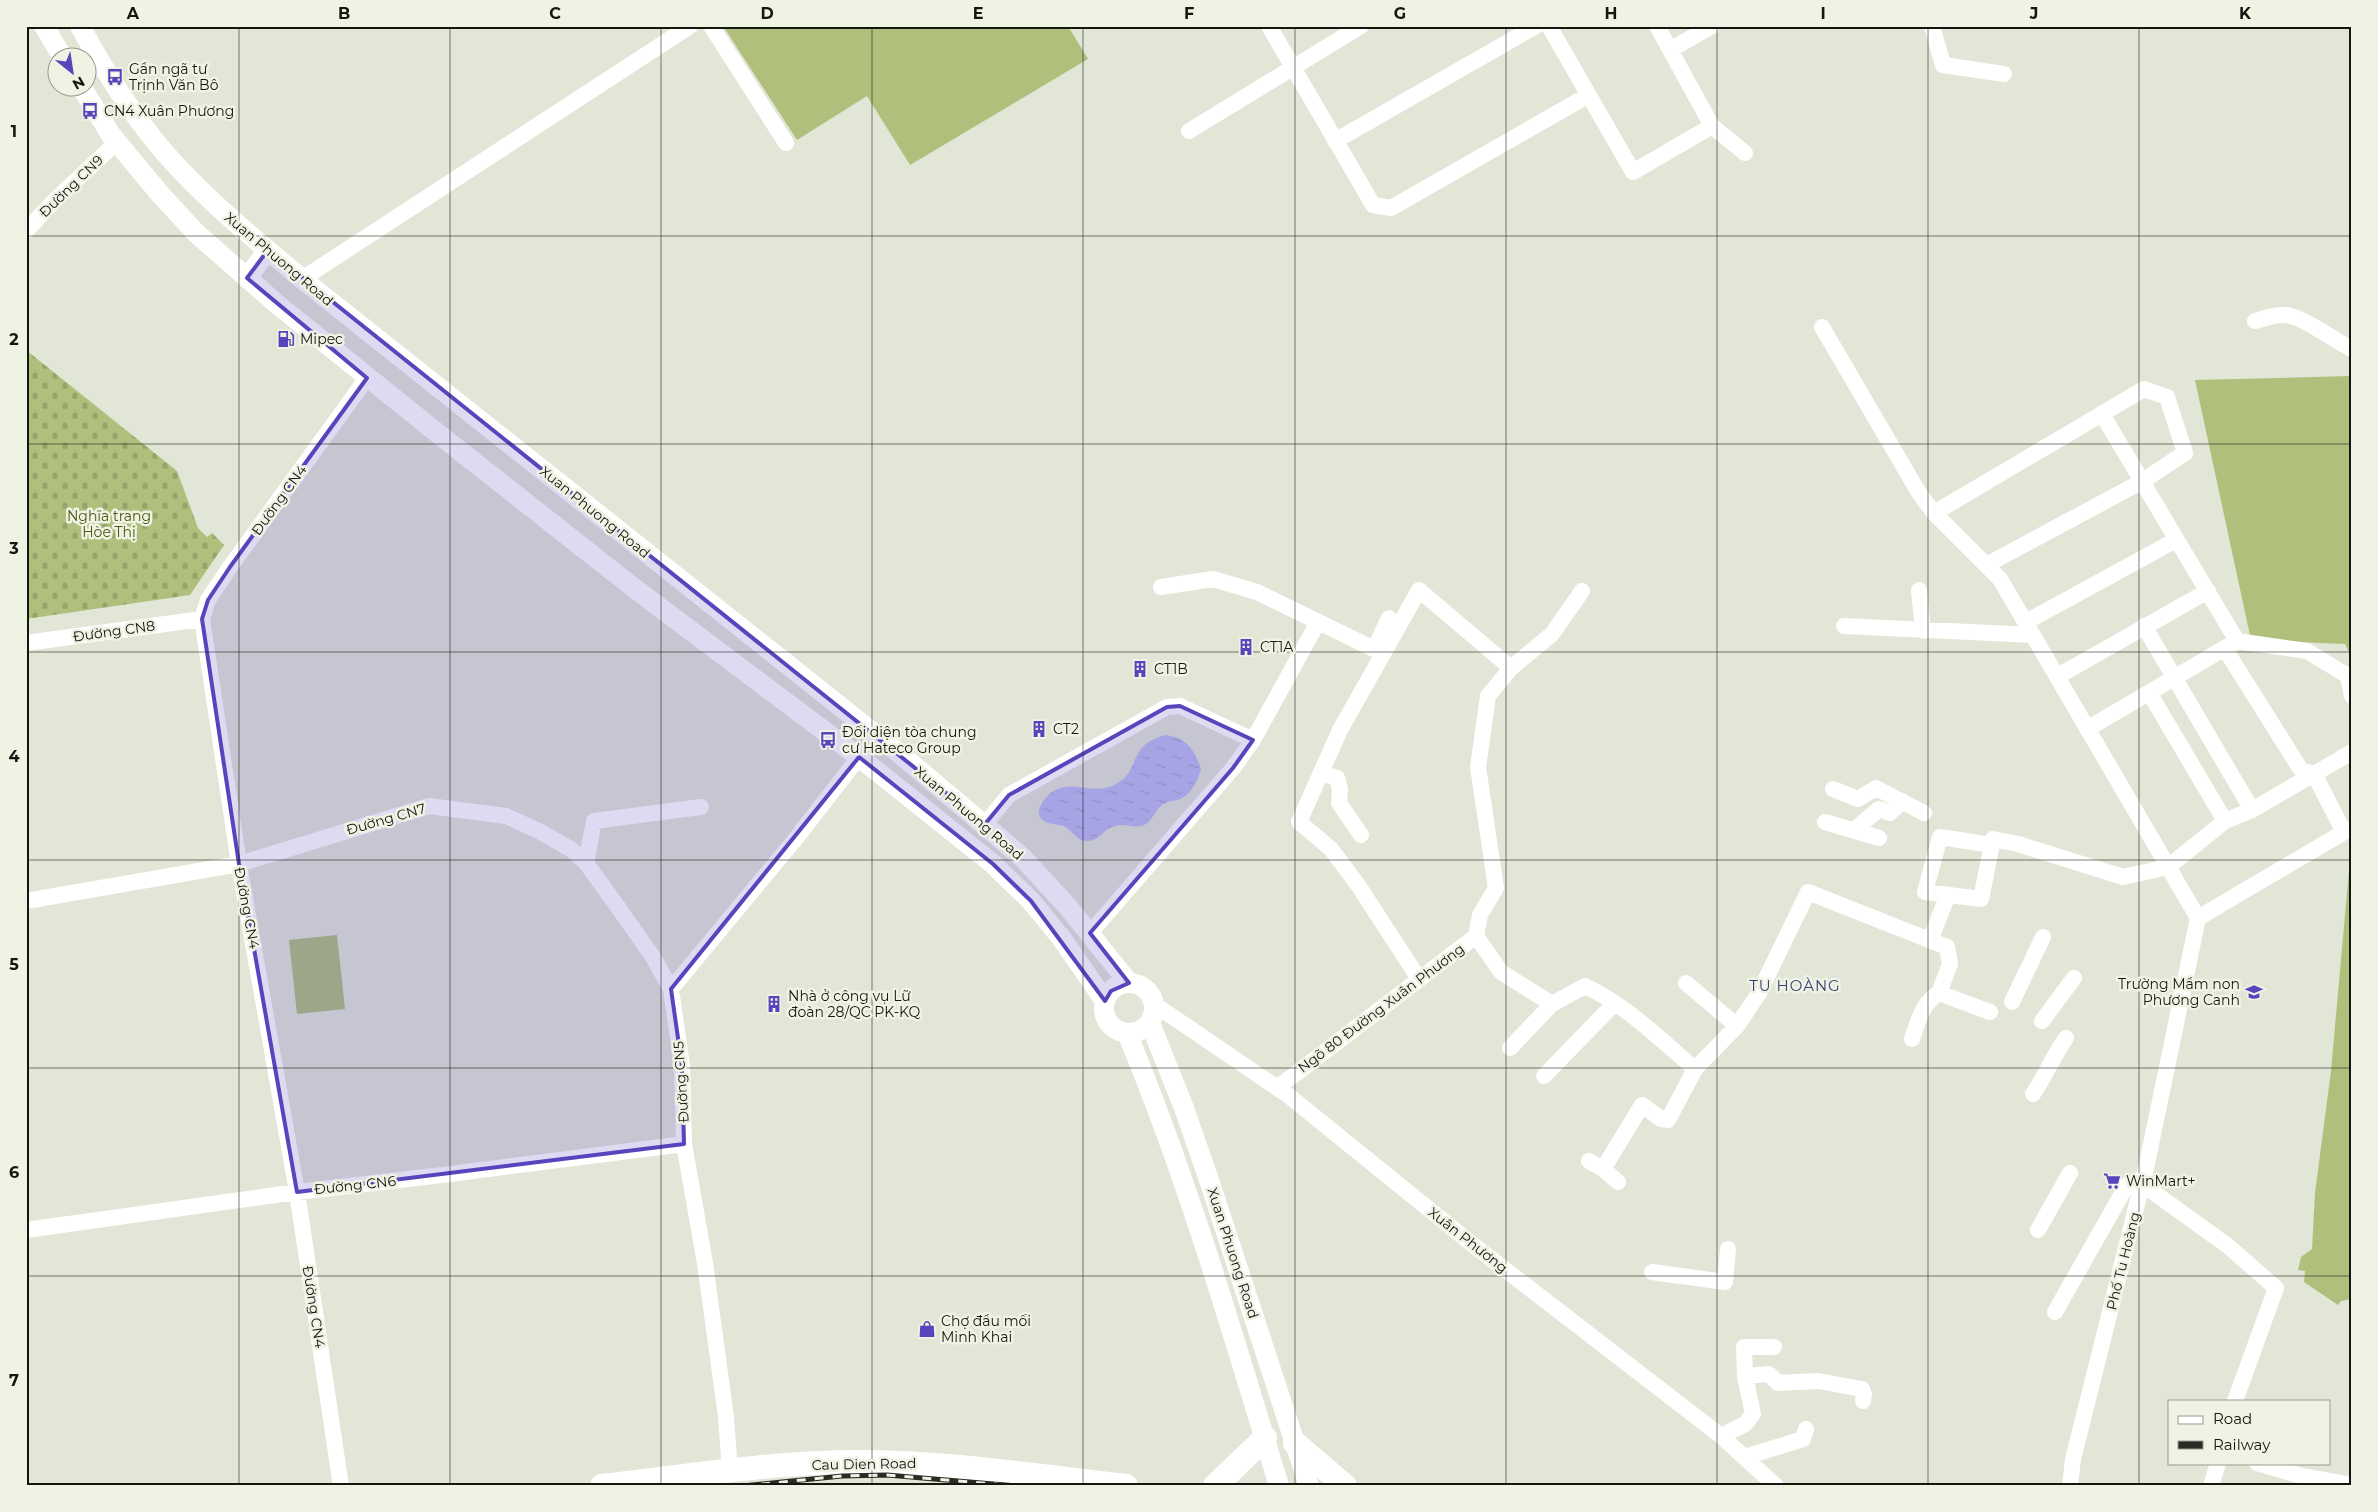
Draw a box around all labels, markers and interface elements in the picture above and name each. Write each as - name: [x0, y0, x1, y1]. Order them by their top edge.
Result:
- text: A: [126, 4, 140, 23]
- text: B: [338, 4, 350, 23]
- text: C: [549, 4, 561, 23]
- text: D: [760, 4, 774, 23]
- text: E: [973, 4, 983, 23]
- text: F: [1184, 4, 1194, 23]
- text: G: [1394, 4, 1406, 23]
- text: H: [1605, 4, 1617, 23]
- text: I: [1820, 4, 1826, 23]
- text: J: [2029, 4, 2038, 23]
- text: K: [2239, 4, 2252, 23]
- north arrow: [48, 48, 98, 98]
- place label: Gần ngã tư Trịnh Văn Bô: [129, 60, 219, 94]
- bus stop icon: Gần ngã tư Trịnh Văn Bô: [105, 67, 125, 87]
- text: N: [69, 73, 88, 94]
- bus stop icon: CN4 Xuân Phương: [80, 101, 100, 121]
- place label: CN4 Xuân Phương: [104, 102, 234, 120]
- text: 1: [11, 122, 17, 141]
- street label: Đường CN9: [35, 151, 107, 221]
- street label: Xuan Phuong Road: [221, 208, 337, 310]
- fuel station icon: Mipec: [276, 329, 296, 349]
- text: 2: [9, 330, 19, 349]
- place label: Mipec: [300, 330, 343, 348]
- street label: Đường CN4: [247, 461, 311, 539]
- street label: Xuan Phuong Road: [536, 462, 654, 562]
- park label: Nghĩa trang Hòe Thị: [67, 507, 151, 541]
- text: 3: [8, 539, 19, 558]
- street label: Đường CN8: [72, 616, 156, 646]
- building icon: CT1A: [1236, 637, 1256, 657]
- place label: CT1A: [1260, 638, 1294, 656]
- building icon: CT1B: [1130, 659, 1150, 679]
- place label: CT1B: [1154, 660, 1188, 678]
- building icon: CT2: [1029, 719, 1049, 739]
- place label: CT2: [1053, 720, 1079, 738]
- place label: Đối diện tòa chung cư Hateco Group: [842, 723, 976, 757]
- bus stop icon: Đối diện tòa chung cư Hateco Group: [818, 730, 838, 750]
- text: 4: [8, 747, 20, 766]
- street label: Xuan Phuong Road: [911, 762, 1027, 864]
- street label: Đường CN7: [344, 799, 428, 839]
- street label: Đường CN4: [230, 866, 264, 951]
- street label: Ngõ 80 Đường Xuân Phương: [1294, 939, 1468, 1077]
- text: 5: [9, 955, 19, 974]
- place label: Trường Mầm non Phương Canh: [2118, 975, 2240, 1009]
- district label: TU HOÀNG: [1749, 976, 1841, 995]
- school or university icon: Trường Mầm non Phương Canh: [2244, 982, 2264, 1002]
- place label: Nhà ở công vụ Lữ đoàn 28/QC PK-KQ: [788, 987, 920, 1021]
- building icon: Nhà ở công vụ Lữ đoàn 28/QC PK-KQ: [764, 994, 784, 1014]
- street label: Đường CN5: [669, 1041, 693, 1123]
- text: 6: [9, 1163, 19, 1182]
- supermarket icon: WinMart+: [2102, 1171, 2122, 1191]
- street label: Đường CN6: [313, 1172, 397, 1198]
- place label: WinMart+: [2126, 1172, 2196, 1190]
- street label: Xuan Phuong Road: [1203, 1185, 1263, 1321]
- street label: Xuân Phương: [1425, 1203, 1511, 1277]
- street label: Phố Tu Hoàng: [2102, 1210, 2144, 1312]
- street label: Đường CN4: [299, 1265, 329, 1350]
- place label: Chợ đầu mối Minh Khai: [941, 1312, 1031, 1346]
- shop icon: Chợ đầu mối Minh Khai: [917, 1319, 937, 1339]
- text: 7: [9, 1371, 19, 1390]
- legend: [2168, 1400, 2330, 1464]
- text: Road: [2213, 1409, 2252, 1428]
- text: Railway: [2213, 1435, 2271, 1454]
- street label: Cau Dien Road: [812, 1454, 916, 1474]

